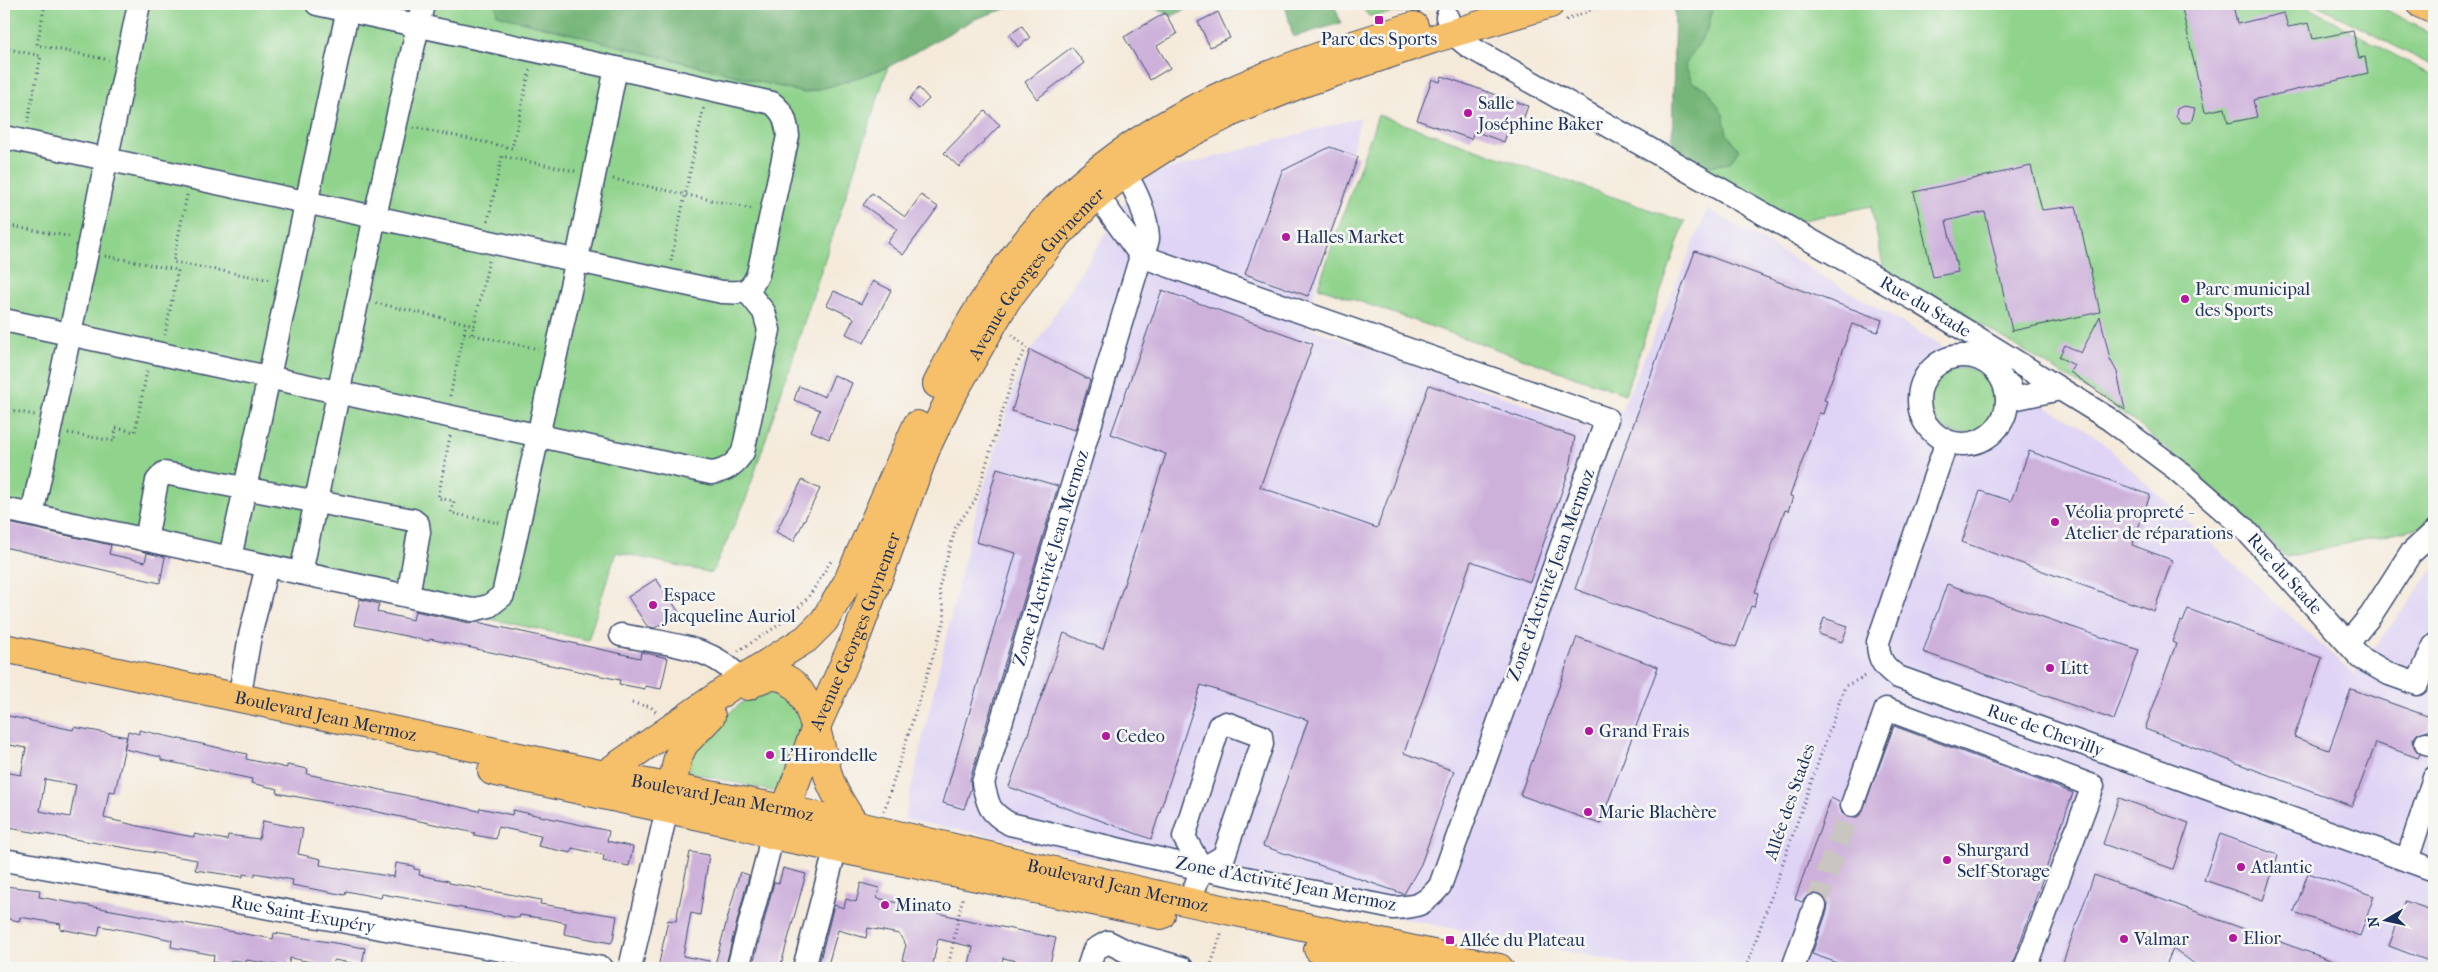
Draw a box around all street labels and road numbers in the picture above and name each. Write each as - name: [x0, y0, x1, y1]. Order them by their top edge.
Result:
- street label: Avenue Georges Guynemer: [963, 183, 1108, 365]
- street label: Rue du Stade: [1876, 271, 1975, 342]
- street label: Zone d'Activité Jean Mermoz: [1008, 447, 1093, 668]
- street label: Zone d'Activité Jean Mermoz: [1503, 466, 1599, 684]
- street label: Rue du Stade: [2243, 528, 2327, 619]
- street label: Avenue Georges Guynemer: [805, 529, 905, 735]
- street label: Boulevard Jean Mermoz: [233, 687, 419, 746]
- street label: Rue de Chevilly: [1984, 700, 2108, 761]
- street label: Allée des Stades: [1760, 741, 1820, 864]
- street label: Boulevard Jean Mermoz: [630, 770, 816, 826]
- street label: Zone d'Activité Jean Mermoz: [1174, 852, 1398, 916]
- street label: Boulevard Jean Mermoz: [1025, 855, 1211, 916]
- street label: Rue Saint-Exupéry: [229, 891, 379, 938]

